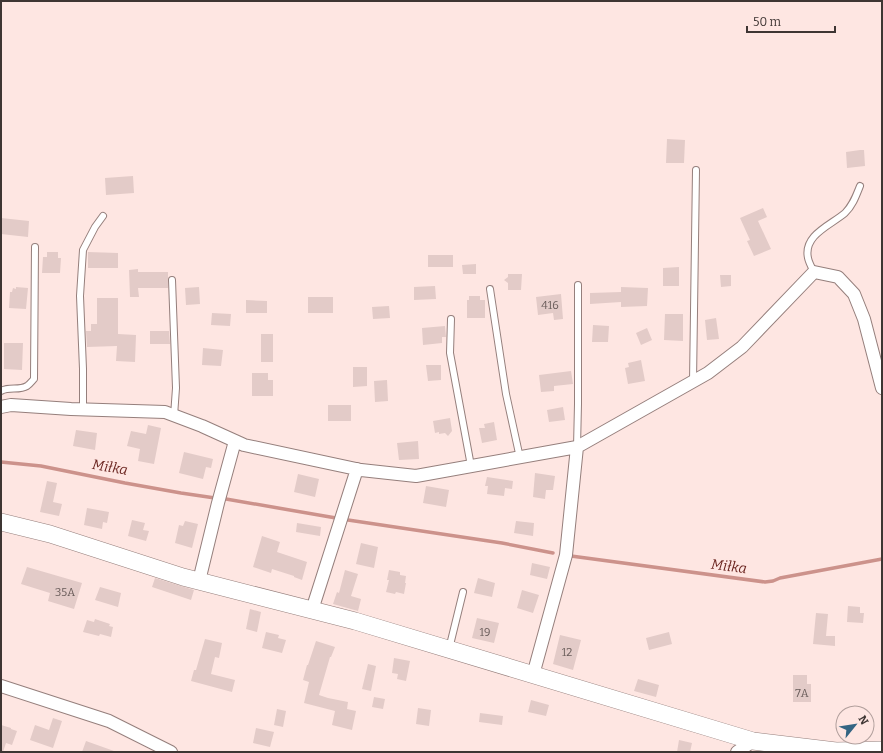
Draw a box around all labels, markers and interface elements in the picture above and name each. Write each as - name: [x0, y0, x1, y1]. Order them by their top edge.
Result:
- scale bar: [747, 8, 835, 34]
- text: 50 m: [753, 15, 782, 29]
- house number: 416: [541, 299, 559, 312]
- water label: Miłka: [91, 456, 129, 479]
- water label: Miłka: [710, 556, 748, 577]
- house number: 35A: [55, 586, 75, 599]
- house number: 19: [480, 626, 490, 639]
- house number: 12: [562, 646, 572, 659]
- house number: 7A: [795, 687, 809, 700]
- north arrow: [835, 705, 875, 745]
- text: N: [855, 713, 871, 728]

